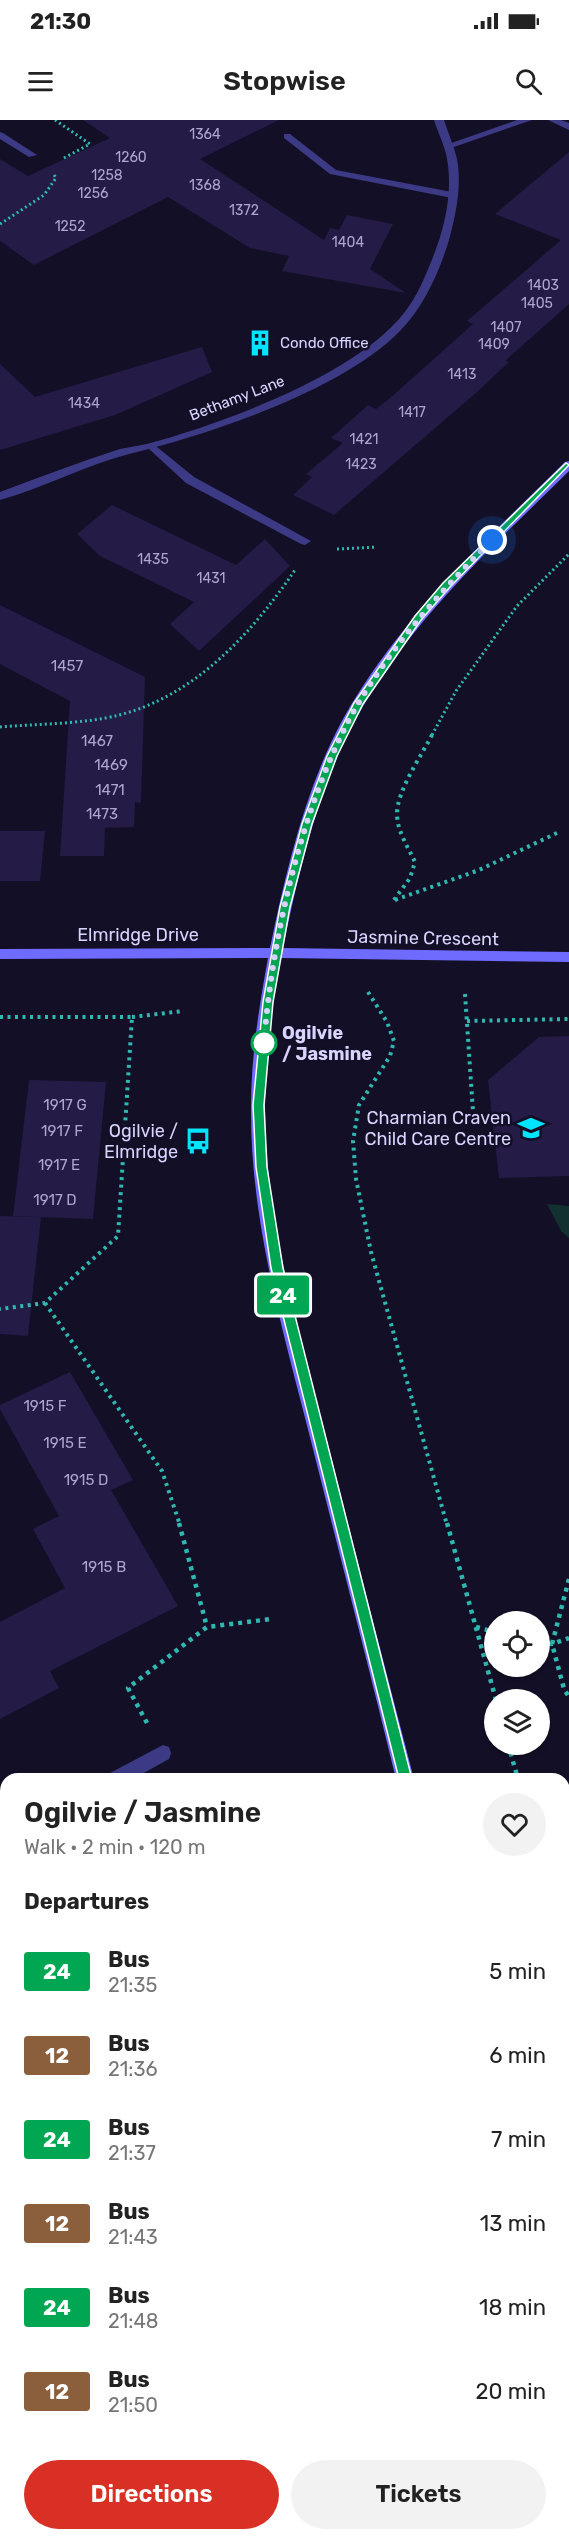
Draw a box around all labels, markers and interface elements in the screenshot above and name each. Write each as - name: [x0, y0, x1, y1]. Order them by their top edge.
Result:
- text: 21:30: [30, 8, 91, 35]
- icon: menu: [24, 65, 57, 98]
- text: Stopwise: [223, 65, 346, 97]
- icon: search: [512, 65, 545, 98]
- house number: 1364: [189, 126, 221, 143]
- house number: 1260: [115, 149, 147, 166]
- house number: 1258: [91, 167, 123, 184]
- house number: 1368: [189, 177, 221, 194]
- house number: 1256: [78, 185, 108, 202]
- house number: 1372: [229, 202, 259, 219]
- house number: 1252: [55, 218, 85, 235]
- house number: 1404: [332, 234, 364, 251]
- house number: 1403: [527, 277, 559, 294]
- house number: 1405: [521, 295, 553, 312]
- house number: 1407: [491, 319, 521, 336]
- building icon: Condo Office: [245, 328, 275, 358]
- place label: Condo Office: [280, 334, 369, 352]
- house number: 1409: [478, 336, 510, 353]
- house number: 1413: [448, 366, 476, 383]
- street label: Bethamy Lane: [187, 372, 287, 424]
- house number: 1434: [68, 395, 100, 412]
- house number: 1417: [398, 404, 426, 421]
- house number: 1421: [350, 431, 378, 448]
- house number: 1423: [345, 456, 377, 473]
- your location: [477, 525, 507, 555]
- house number: 1435: [137, 551, 169, 568]
- house number: 1431: [197, 570, 225, 587]
- house number: 1457: [51, 657, 83, 675]
- house number: 1467: [81, 732, 113, 750]
- house number: 1469: [94, 756, 128, 774]
- house number: 1471: [95, 781, 125, 799]
- house number: 1473: [86, 805, 118, 823]
- street label: Elmridge Drive: [77, 924, 199, 946]
- street label: Jasmine Crescent: [347, 926, 499, 950]
- place label: Ogilvie / Jasmine: [282, 1022, 372, 1065]
- marker: Ogilvie / Jasmine: [251, 1030, 277, 1056]
- house number: 1917 G: [43, 1096, 87, 1114]
- place label: Charmian Craven Child Care Centre: [364, 1107, 511, 1150]
- school or university icon: Charmian Craven Child Care Centre: [516, 1113, 546, 1143]
- place label: Ogilvie / Elmridge: [104, 1120, 178, 1163]
- house number: 1917 F: [41, 1122, 83, 1140]
- bus stop icon: Ogilvie / Elmridge: [183, 1126, 213, 1156]
- house number: 1917 E: [38, 1156, 80, 1174]
- house number: 1917 D: [33, 1191, 77, 1209]
- line badge: 24: [256, 1276, 310, 1314]
- text: 24: [269, 1283, 297, 1308]
- house number: 1915 F: [23, 1397, 67, 1415]
- house number: 1915 E: [43, 1434, 87, 1452]
- house number: 1915 D: [64, 1471, 108, 1489]
- house number: 1915 B: [82, 1558, 126, 1576]
- map controls: [484, 1611, 550, 1755]
- button: locate: [484, 1611, 550, 1677]
- button: layers: [484, 1689, 550, 1755]
- button: heart: [483, 1793, 546, 1856]
- text: Ogilvie / Jasmine: [24, 1796, 261, 1829]
- text: Walk · 2 min · 120 m: [24, 1835, 205, 1859]
- text: Departures: [24, 1888, 149, 1915]
- text: Bus: [108, 1946, 150, 1973]
- text: 5 min: [489, 1958, 546, 1985]
- text: 24: [43, 1959, 71, 1984]
- text: 21:35: [108, 1973, 157, 1997]
- text: Bus: [108, 2030, 150, 2057]
- text: 6 min: [489, 2042, 546, 2069]
- text: 12: [45, 2043, 69, 2068]
- text: 21:36: [108, 2057, 158, 2081]
- text: Bus: [108, 2114, 150, 2141]
- text: 7 min: [491, 2126, 546, 2153]
- text: 24: [43, 2127, 71, 2152]
- text: 21:37: [108, 2141, 156, 2165]
- text: Bus: [108, 2198, 150, 2225]
- text: 13 min: [480, 2210, 546, 2237]
- text: 12: [45, 2211, 69, 2236]
- text: 21:43: [108, 2225, 158, 2249]
- text: Bus: [108, 2282, 150, 2309]
- text: 18 min: [479, 2294, 546, 2321]
- text: 24: [43, 2295, 71, 2320]
- text: 21:48: [108, 2309, 159, 2333]
- text: Bus: [108, 2366, 150, 2393]
- text: 20 min: [476, 2378, 546, 2405]
- text: 12: [45, 2379, 69, 2404]
- text: 21:50: [108, 2393, 158, 2417]
- button: Directions: [24, 2460, 279, 2529]
- button: Tickets: [291, 2460, 546, 2529]

